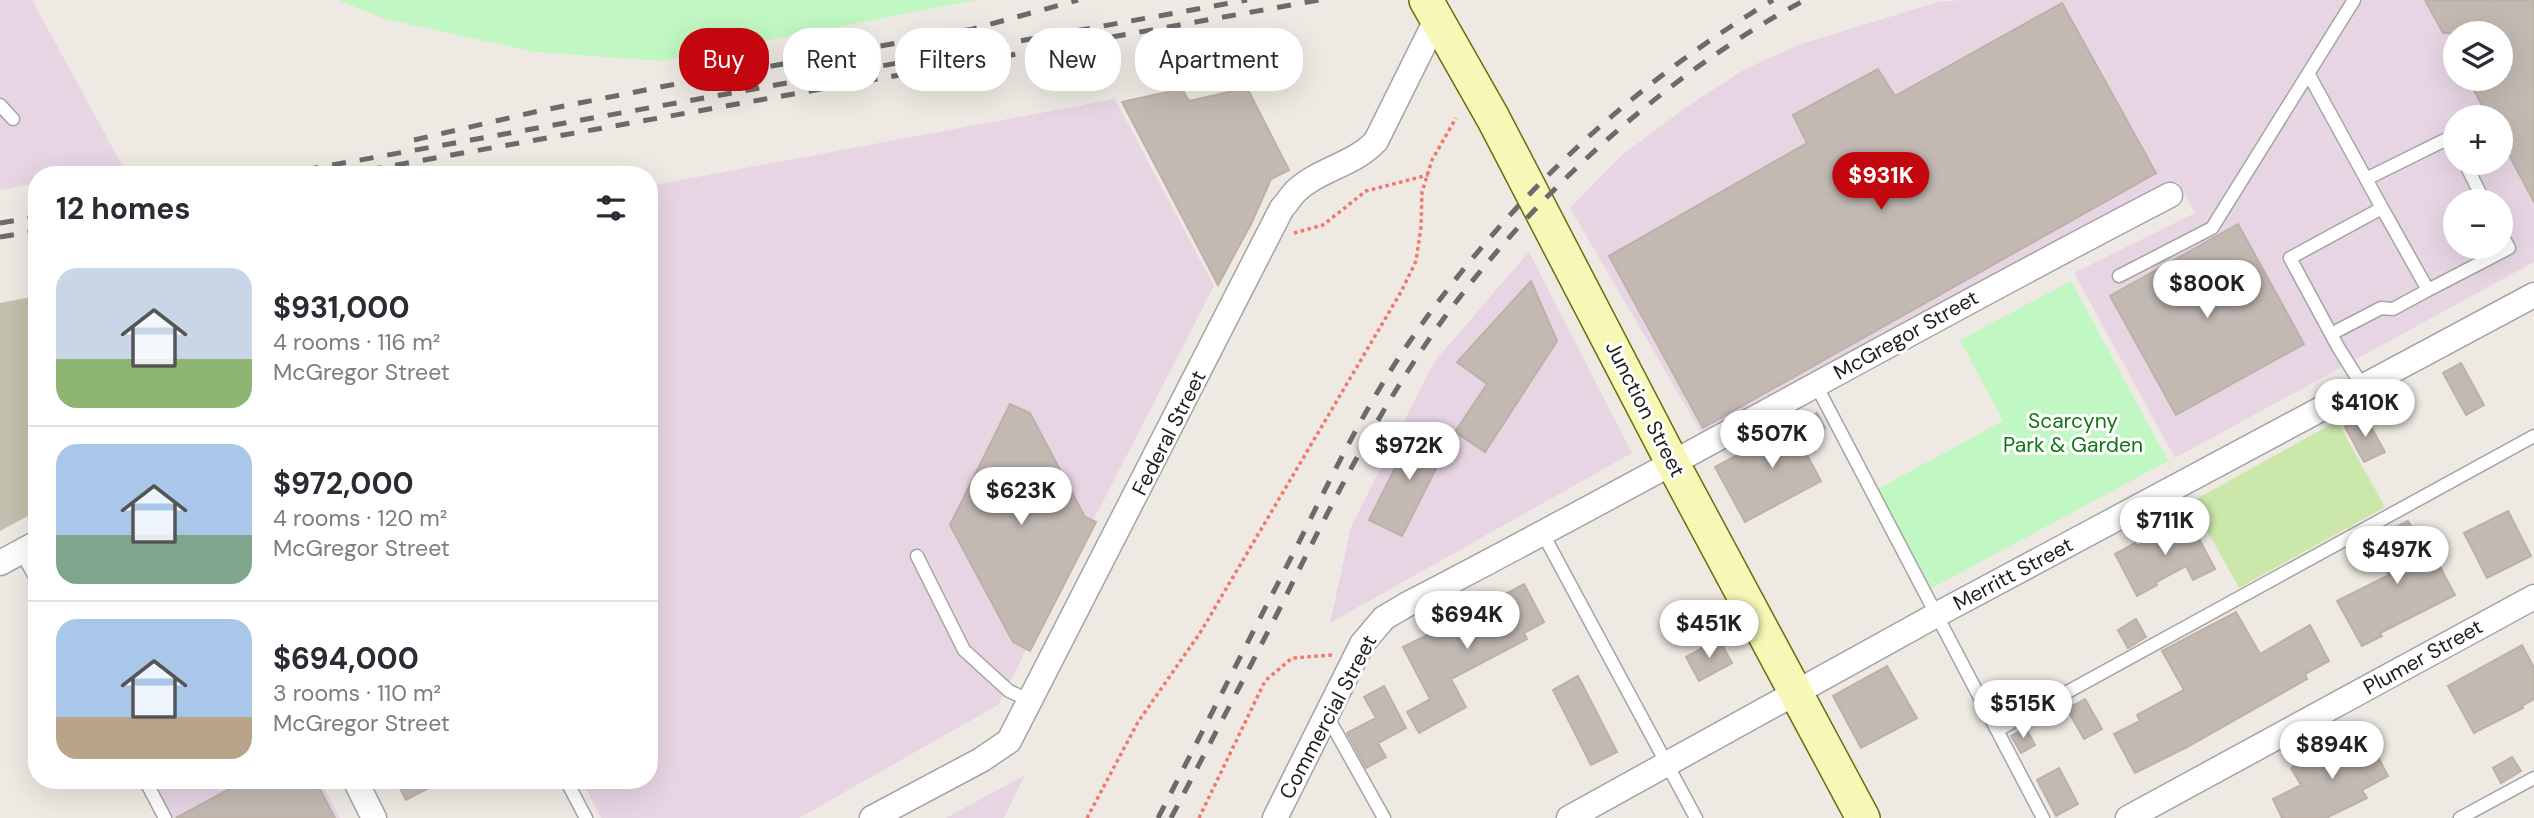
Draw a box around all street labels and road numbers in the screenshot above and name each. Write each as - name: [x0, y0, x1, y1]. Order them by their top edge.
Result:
- street label: McGregor Street: [1829, 284, 1983, 386]
- street label: Junction Street: [1599, 336, 1691, 482]
- street label: Federal Street: [1125, 366, 1213, 500]
- street label: Merritt Street: [1948, 531, 2078, 617]
- street label: Plumer Street: [2358, 613, 2488, 701]
- street label: Commercial Street: [1273, 630, 1383, 804]

